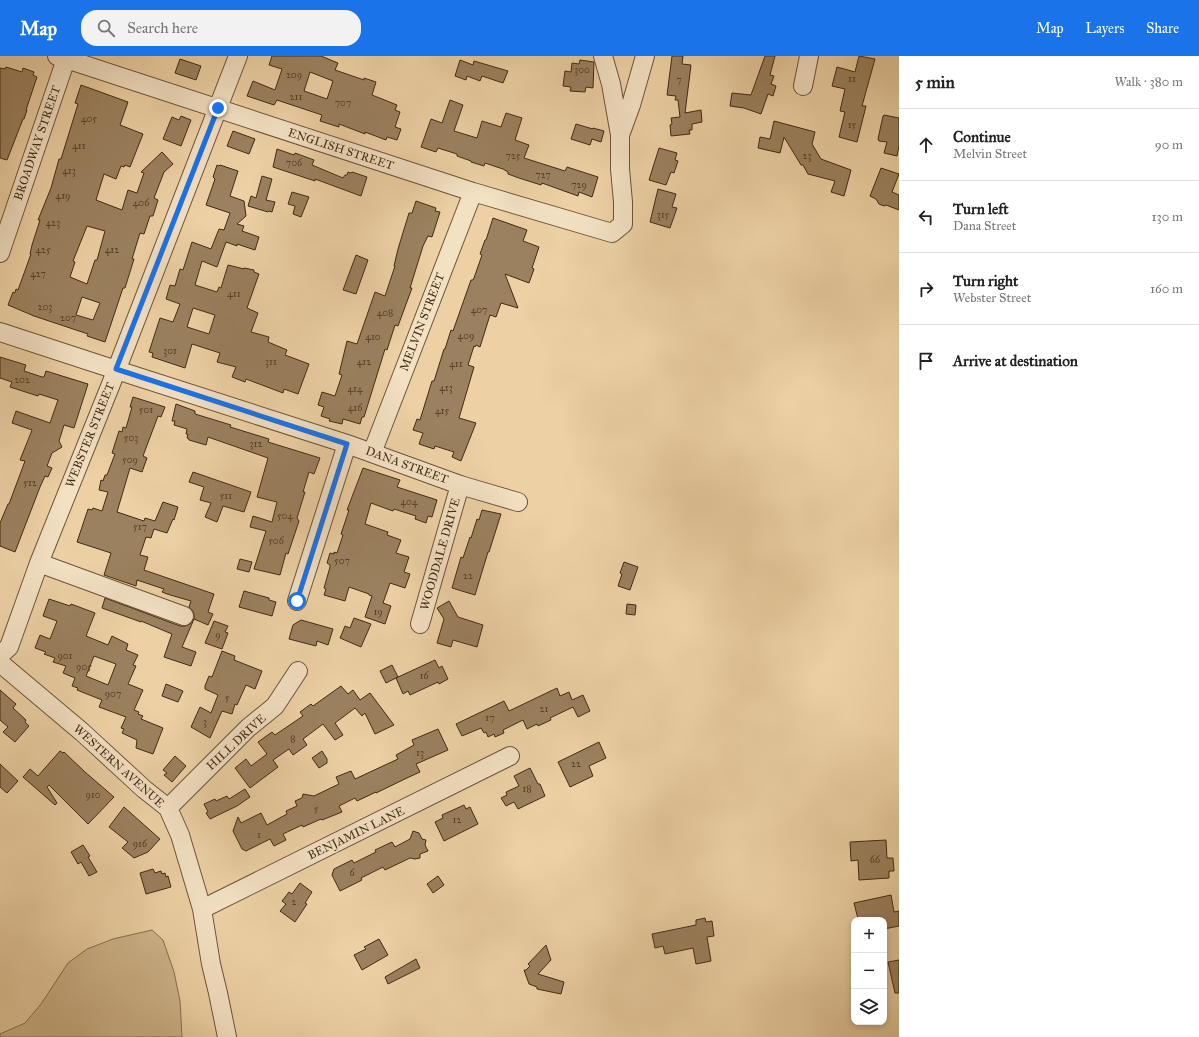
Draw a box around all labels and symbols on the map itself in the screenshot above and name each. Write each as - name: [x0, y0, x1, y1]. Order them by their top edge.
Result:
- house number: 300: [574, 64, 590, 76]
- house number: 209: [286, 69, 302, 81]
- house number: 11: [848, 73, 856, 85]
- house number: 7: [676, 74, 682, 86]
- street label: BROADWAY STREET: [11, 84, 63, 202]
- house number: 211: [290, 91, 302, 103]
- house number: 707: [335, 97, 351, 109]
- route end: [209, 99, 227, 117]
- house number: 405: [81, 113, 97, 125]
- house number: 15: [848, 119, 857, 131]
- street label: ENGLISH STREET: [286, 125, 396, 173]
- house number: 411: [72, 140, 86, 152]
- house number: 725: [506, 150, 521, 162]
- house number: 23: [803, 150, 811, 162]
- house number: 706: [286, 157, 303, 169]
- house number: 413: [62, 165, 76, 177]
- house number: 727: [535, 169, 551, 181]
- house number: 729: [571, 179, 587, 191]
- house number: 419: [56, 190, 70, 202]
- house number: 406: [133, 197, 150, 209]
- house number: 315: [657, 209, 670, 221]
- house number: 423: [46, 217, 60, 229]
- house number: 425: [35, 244, 51, 256]
- house number: 412: [105, 244, 119, 256]
- house number: 427: [30, 268, 46, 280]
- street label: MELVIN STREET: [397, 271, 447, 373]
- house number: 411: [227, 288, 241, 300]
- house number: 203: [38, 301, 52, 313]
- house number: 407: [471, 304, 487, 316]
- house number: 408: [377, 307, 393, 319]
- house number: 207: [60, 312, 76, 324]
- house number: 409: [458, 330, 474, 342]
- house number: 410: [365, 331, 381, 343]
- house number: 301: [163, 345, 177, 357]
- house number: 311: [265, 356, 277, 368]
- house number: 412: [357, 356, 371, 368]
- house number: 411: [449, 358, 463, 370]
- house number: 202: [14, 374, 30, 386]
- street label: WEBSTER STREET: [63, 381, 117, 489]
- house number: 413: [439, 382, 453, 394]
- house number: 414: [347, 383, 363, 395]
- house number: 416: [348, 402, 363, 414]
- house number: 501: [139, 404, 153, 416]
- house number: 415: [435, 405, 449, 417]
- house number: 503: [124, 432, 138, 444]
- house number: 312: [250, 438, 263, 450]
- street label: DANA STREET: [364, 444, 450, 486]
- house number: 509: [122, 454, 138, 466]
- house number: 512: [23, 477, 37, 489]
- house number: 511: [220, 490, 232, 502]
- house number: 404: [401, 496, 418, 508]
- street label: WOODDALE DRIVE: [417, 496, 463, 612]
- house number: 504: [277, 510, 293, 522]
- house number: 517: [133, 521, 147, 533]
- house number: 506: [268, 535, 285, 547]
- house number: 507: [334, 555, 350, 567]
- house number: 22: [463, 570, 473, 582]
- route start: [288, 592, 306, 610]
- house number: 19: [373, 606, 383, 618]
- house number: 9: [215, 629, 221, 641]
- house number: 901: [57, 650, 73, 662]
- house number: 905: [76, 661, 92, 673]
- house number: 16: [419, 670, 429, 682]
- house number: 907: [105, 688, 121, 700]
- house number: 5: [225, 692, 230, 704]
- house number: 21: [540, 703, 548, 715]
- street label: HILL DRIVE: [204, 711, 269, 773]
- house number: 17: [485, 712, 495, 724]
- house number: 3: [203, 716, 207, 728]
- street label: WESTERN AVENUE: [71, 722, 168, 811]
- house number: 8: [290, 733, 296, 745]
- house number: 13: [416, 747, 424, 759]
- house number: 22: [571, 758, 581, 770]
- house number: 18: [522, 783, 532, 795]
- house number: 910: [85, 789, 101, 801]
- street label: BENJAMIN LANE: [305, 803, 407, 863]
- house number: 5: [314, 803, 319, 815]
- house number: 12: [453, 814, 462, 826]
- house number: 1: [257, 829, 261, 841]
- house number: 916: [133, 838, 148, 850]
- house number: 66: [870, 854, 881, 866]
- house number: 6: [349, 867, 355, 879]
- house number: 2: [292, 896, 297, 908]

